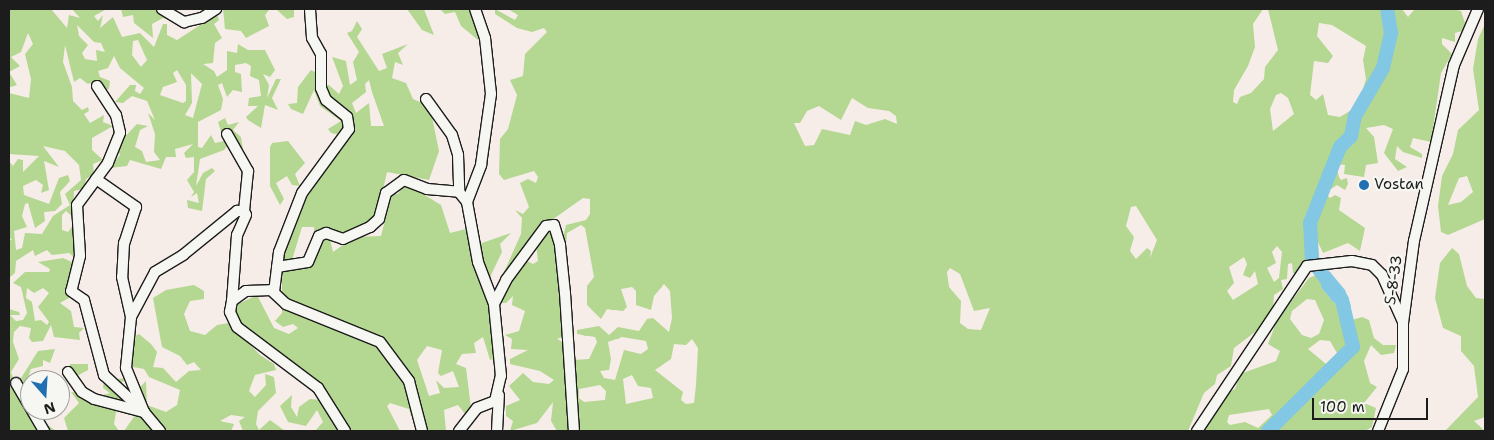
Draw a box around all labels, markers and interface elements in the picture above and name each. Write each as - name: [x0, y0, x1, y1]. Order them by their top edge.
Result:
- place label: Vostan: [1374, 176, 1424, 194]
- marker: Vostan: [1358, 179, 1370, 191]
- street label: Տ-8-33: [1382, 254, 1406, 306]
- north arrow: [20, 370, 70, 420]
- scale bar: [1314, 388, 1430, 420]
- text: 100 m: [1320, 397, 1365, 417]
- text: N: [41, 398, 58, 419]

